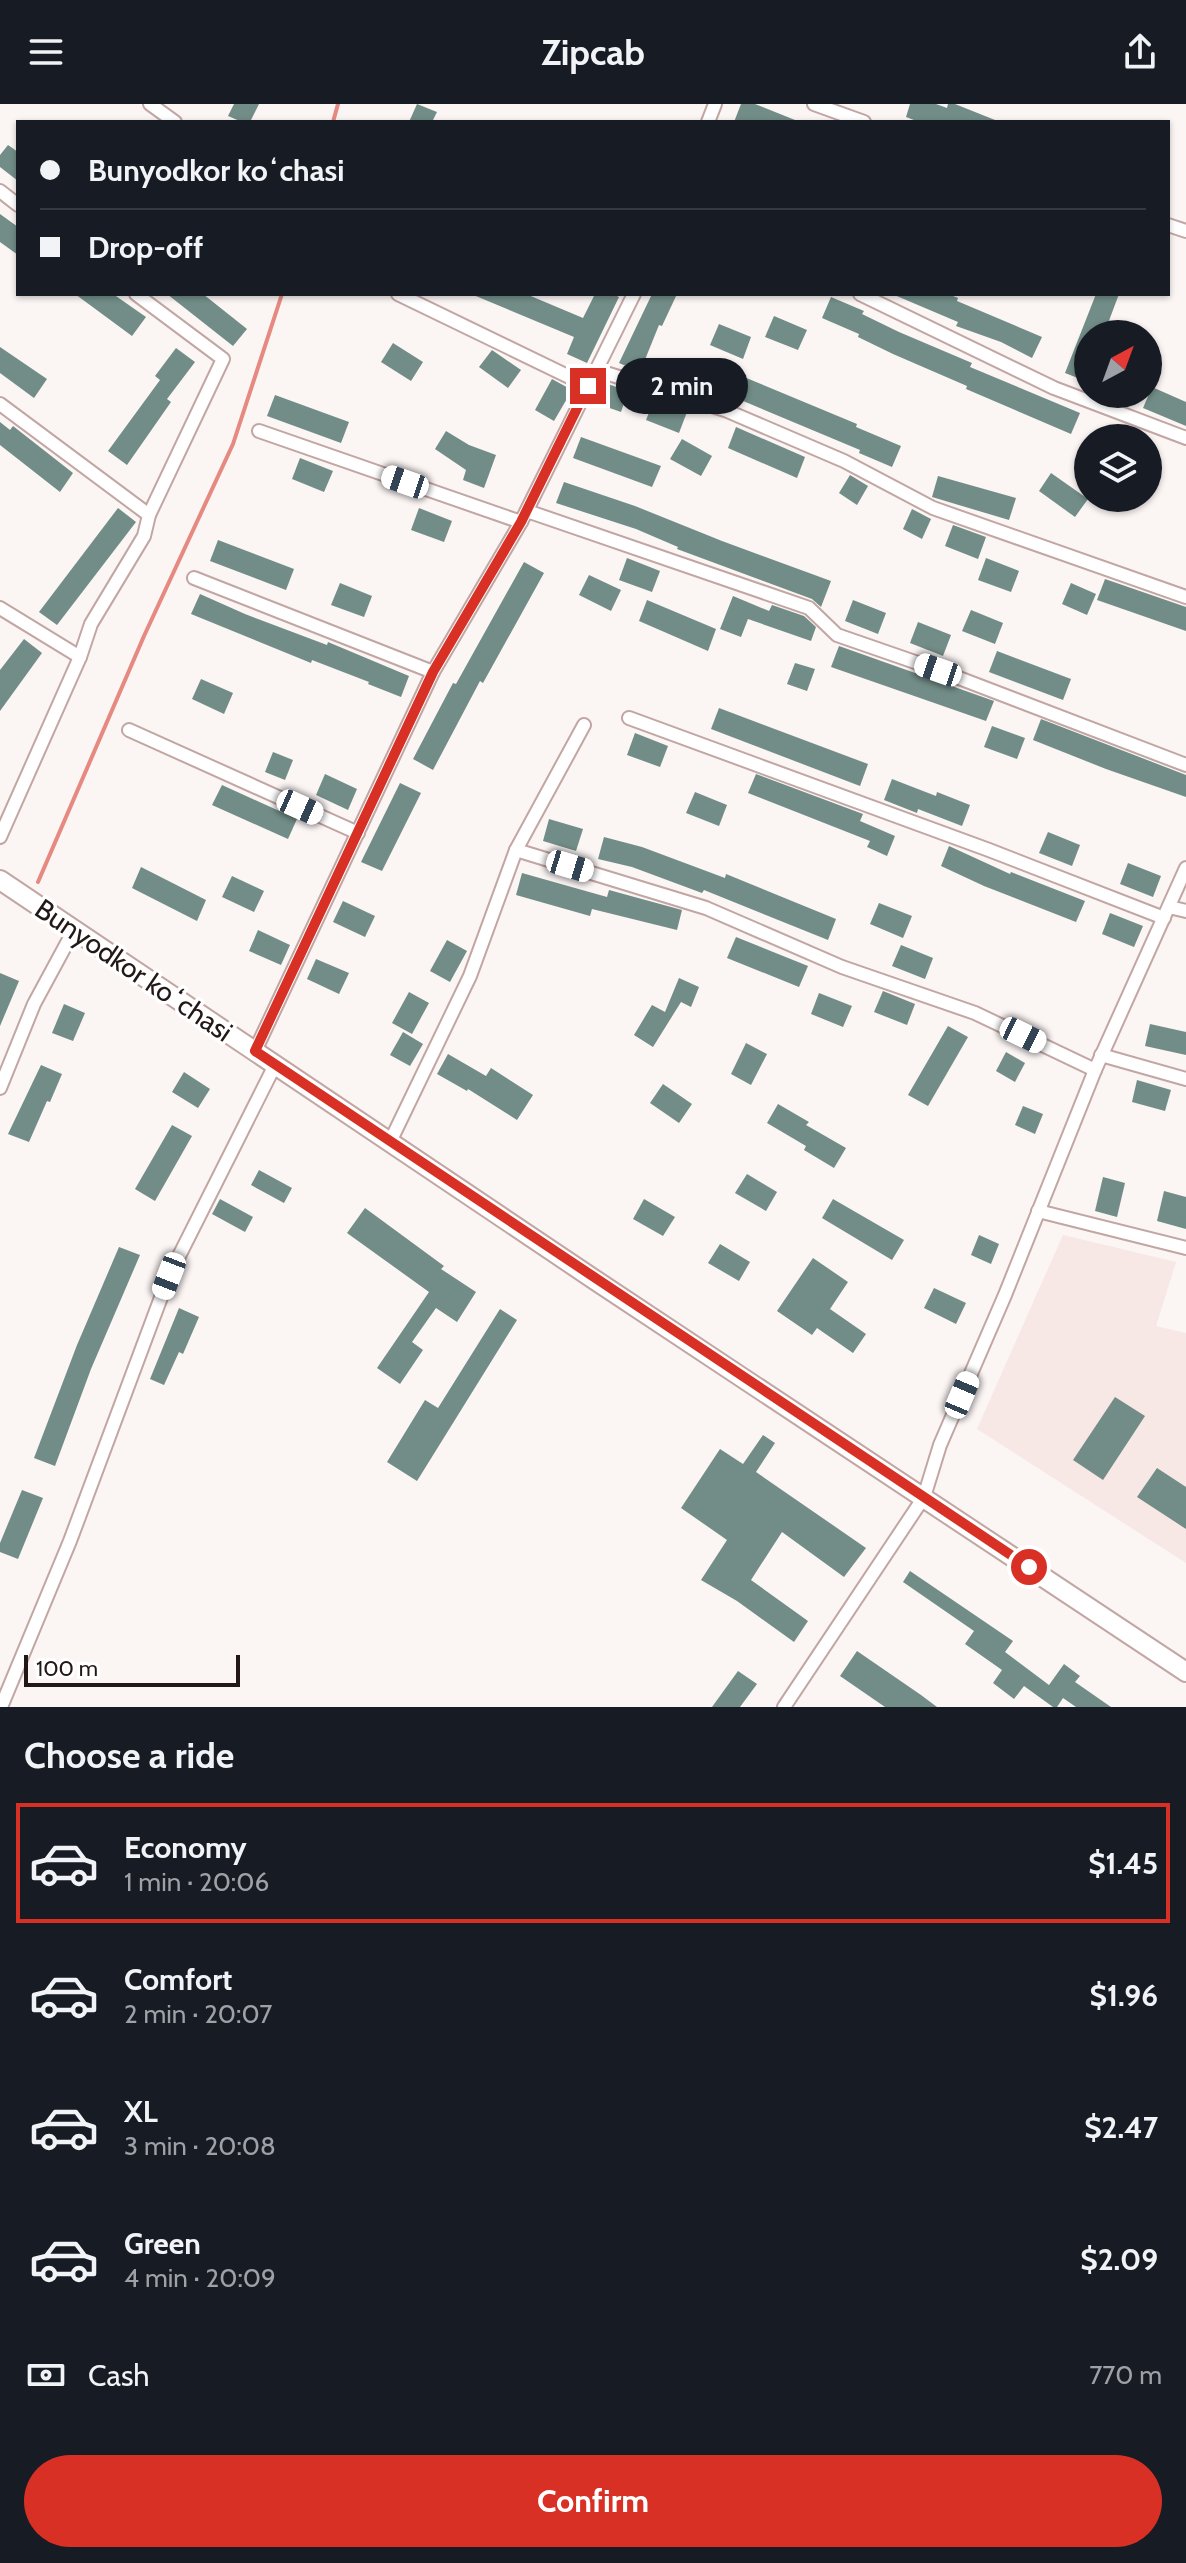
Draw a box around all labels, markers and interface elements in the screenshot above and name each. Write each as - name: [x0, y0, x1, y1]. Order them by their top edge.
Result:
- icon: menu: [24, 30, 68, 74]
- text: Zipcab: [541, 30, 645, 74]
- icon: share: [1118, 30, 1162, 74]
- text: Bunyodkor koʻchasi: [88, 152, 344, 189]
- text: Drop-off: [88, 229, 203, 266]
- north arrow: [1074, 320, 1162, 408]
- map controls: [1074, 320, 1162, 512]
- callout: 2 min: [616, 358, 748, 414]
- route end: [570, 368, 606, 404]
- text: 2 min: [651, 370, 713, 402]
- button: layers: [1074, 424, 1162, 512]
- car: [378, 463, 432, 501]
- car: [911, 651, 965, 689]
- car: [273, 786, 327, 828]
- car: [544, 848, 596, 884]
- street label: Bunyodkor koʻchasi: [29, 891, 239, 1049]
- car: [996, 1014, 1050, 1056]
- car: [149, 1249, 189, 1303]
- car: [942, 1368, 982, 1422]
- route start: [1011, 1549, 1047, 1585]
- scale bar: [24, 1651, 240, 1687]
- text: 100 m: [36, 1655, 98, 1682]
- text: Choose a ride: [24, 1733, 234, 1777]
- icon: car: [28, 1827, 100, 1899]
- text: Economy: [124, 1829, 247, 1866]
- text: $1.45: [1088, 1845, 1158, 1882]
- text: 1 min · 20:06: [124, 1866, 269, 1898]
- icon: car: [28, 1959, 100, 2031]
- text: Comfort: [124, 1961, 232, 1998]
- text: $1.96: [1090, 1977, 1158, 2014]
- text: 2 min · 20:07: [124, 1998, 272, 2030]
- icon: car: [28, 2091, 100, 2163]
- text: XL: [124, 2093, 158, 2130]
- text: $2.47: [1084, 2109, 1158, 2146]
- text: 3 min · 20:08: [124, 2130, 276, 2162]
- icon: car: [28, 2223, 100, 2295]
- text: Green: [124, 2225, 201, 2262]
- text: $2.09: [1080, 2241, 1158, 2278]
- text: 4 min · 20:09: [124, 2262, 276, 2294]
- icon: cash: [24, 2353, 68, 2397]
- text: Cash: [88, 2357, 150, 2394]
- text: 770 m: [1089, 2359, 1162, 2391]
- button: Confirm: [24, 2455, 1162, 2547]

